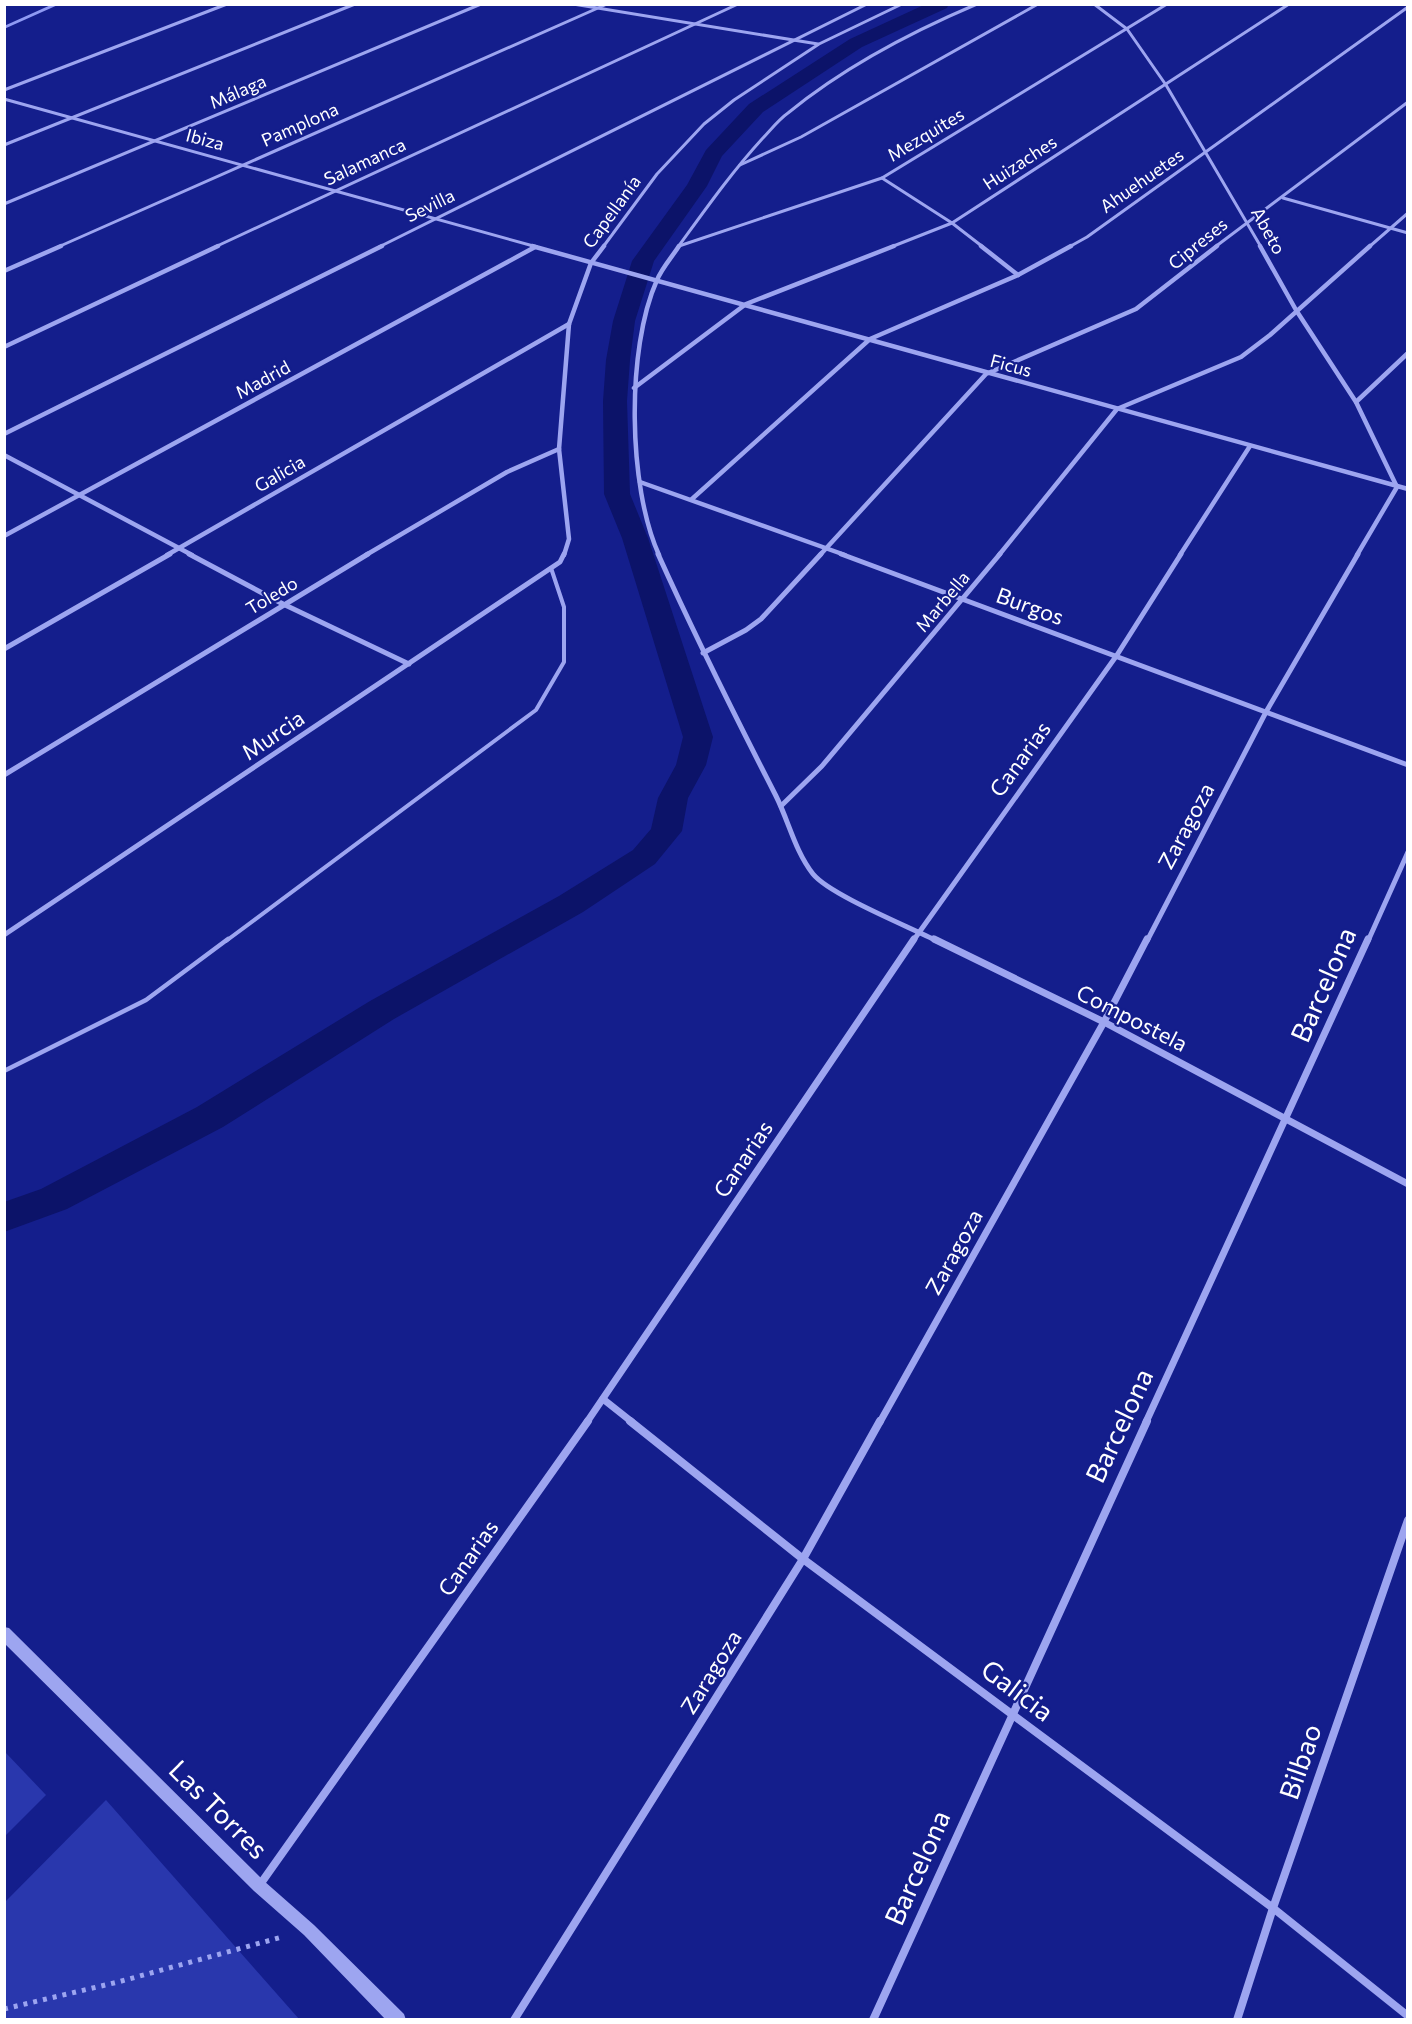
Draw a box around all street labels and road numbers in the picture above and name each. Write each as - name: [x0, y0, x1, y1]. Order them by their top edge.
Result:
- street label: Málaga: [206, 69, 269, 113]
- street label: Pamplona: [258, 97, 342, 151]
- street label: Mezquites: [883, 103, 968, 166]
- street label: Ibiza: [184, 123, 227, 155]
- street label: Huizaches: [978, 130, 1060, 194]
- street label: Salamanca: [320, 133, 409, 190]
- street label: Ahuehuetes: [1095, 143, 1187, 217]
- street label: Capellanía: [577, 171, 645, 252]
- street label: Sevilla: [401, 184, 458, 226]
- street label: Abeto: [1247, 203, 1291, 258]
- street label: Cipreses: [1163, 213, 1231, 274]
- street label: Ficus: [988, 349, 1034, 381]
- street label: Madrid: [231, 355, 294, 403]
- street label: Galicia: [250, 450, 309, 496]
- street label: Marbella: [911, 567, 974, 636]
- street label: Toledo: [242, 571, 301, 619]
- street label: Burgos: [993, 581, 1068, 630]
- street label: Murcia: [236, 704, 309, 765]
- street label: Canarias: [983, 716, 1056, 802]
- street label: Zaragoza: [1152, 778, 1219, 873]
- street label: Barcelona: [1283, 922, 1363, 1047]
- street label: Compostela: [1072, 978, 1192, 1057]
- street label: Canarias: [707, 1115, 778, 1202]
- street label: Zaragoza: [919, 1204, 988, 1299]
- street label: Barcelona: [1078, 1363, 1159, 1488]
- street label: Canarias: [432, 1514, 504, 1601]
- street label: Zaragoza: [674, 1625, 747, 1719]
- street label: Galicia: [975, 1652, 1061, 1728]
- street label: Bilbao: [1271, 1720, 1328, 1804]
- street label: Las Torres: [163, 1753, 275, 1865]
- street label: Barcelona: [877, 1805, 957, 1930]

